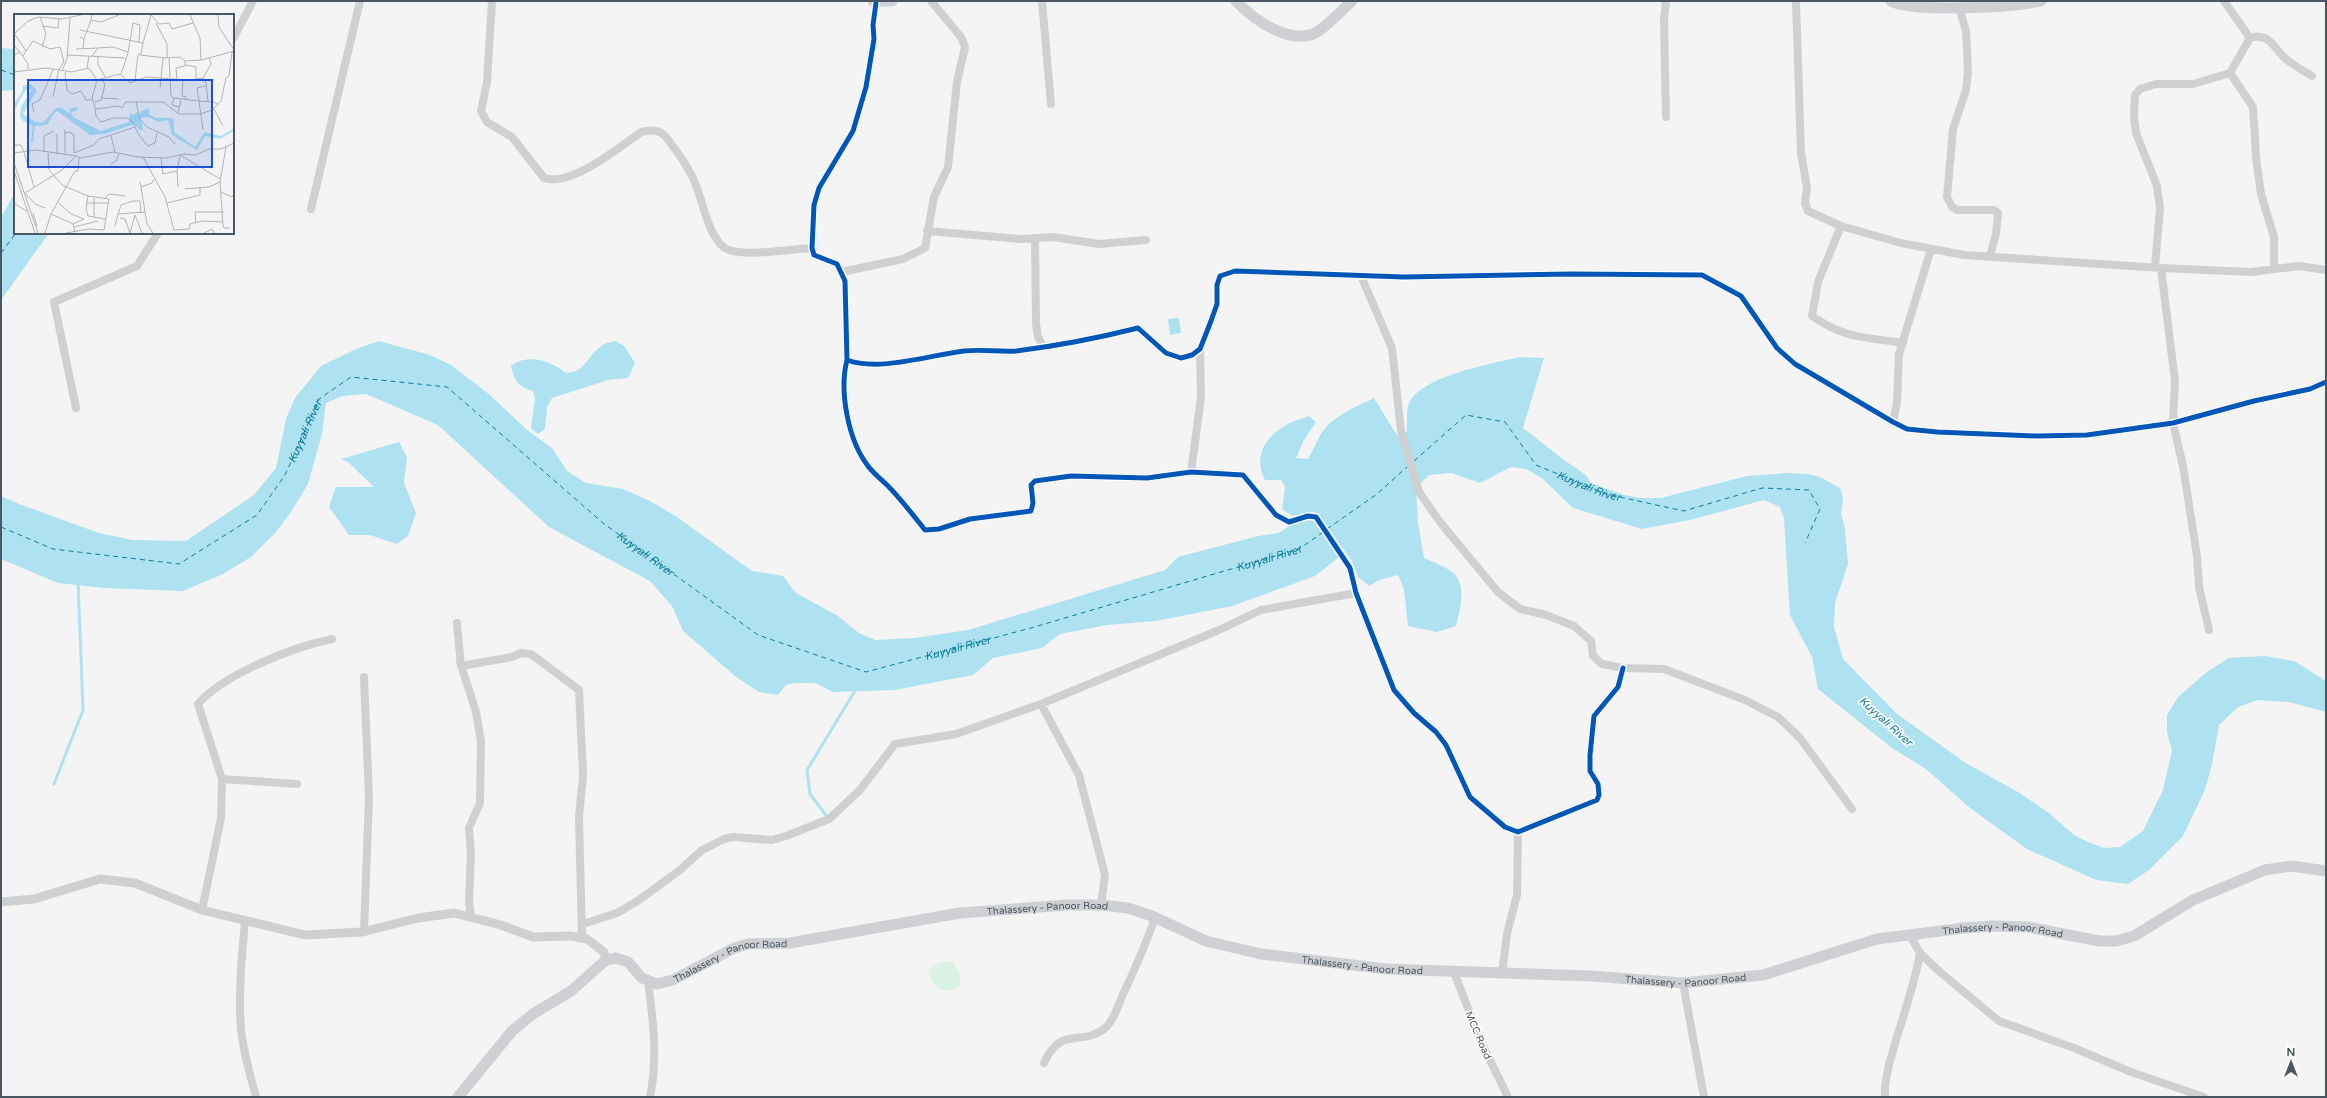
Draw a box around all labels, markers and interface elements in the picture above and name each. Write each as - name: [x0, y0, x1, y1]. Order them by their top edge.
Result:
- inset map: [14, 14, 234, 234]
- water label: Kuyyali River: [285, 397, 325, 465]
- water label: Kuyyali River: [1555, 468, 1623, 504]
- water label: Kuyyali River: [614, 529, 677, 580]
- water label: Kuyyali River: [1235, 542, 1306, 574]
- water label: Kuyyali River: [924, 633, 994, 663]
- water label: Kuyyali River: [1856, 694, 1916, 750]
- street label: Thalassery - Panoor Road: [986, 900, 1109, 918]
- street label: Thalassery - Panoor Road: [1942, 921, 2064, 941]
- street label: Thalassery - Panoor Road: [672, 938, 787, 986]
- street label: Thalassery - Panoor Road: [1301, 954, 1423, 977]
- street label: Thalassery - Panoor Road: [1624, 972, 1747, 990]
- street label: MCC Road: [1463, 1010, 1494, 1061]
- north arrow: [2271, 1042, 2311, 1082]
- text: N: [2287, 1046, 2295, 1059]

